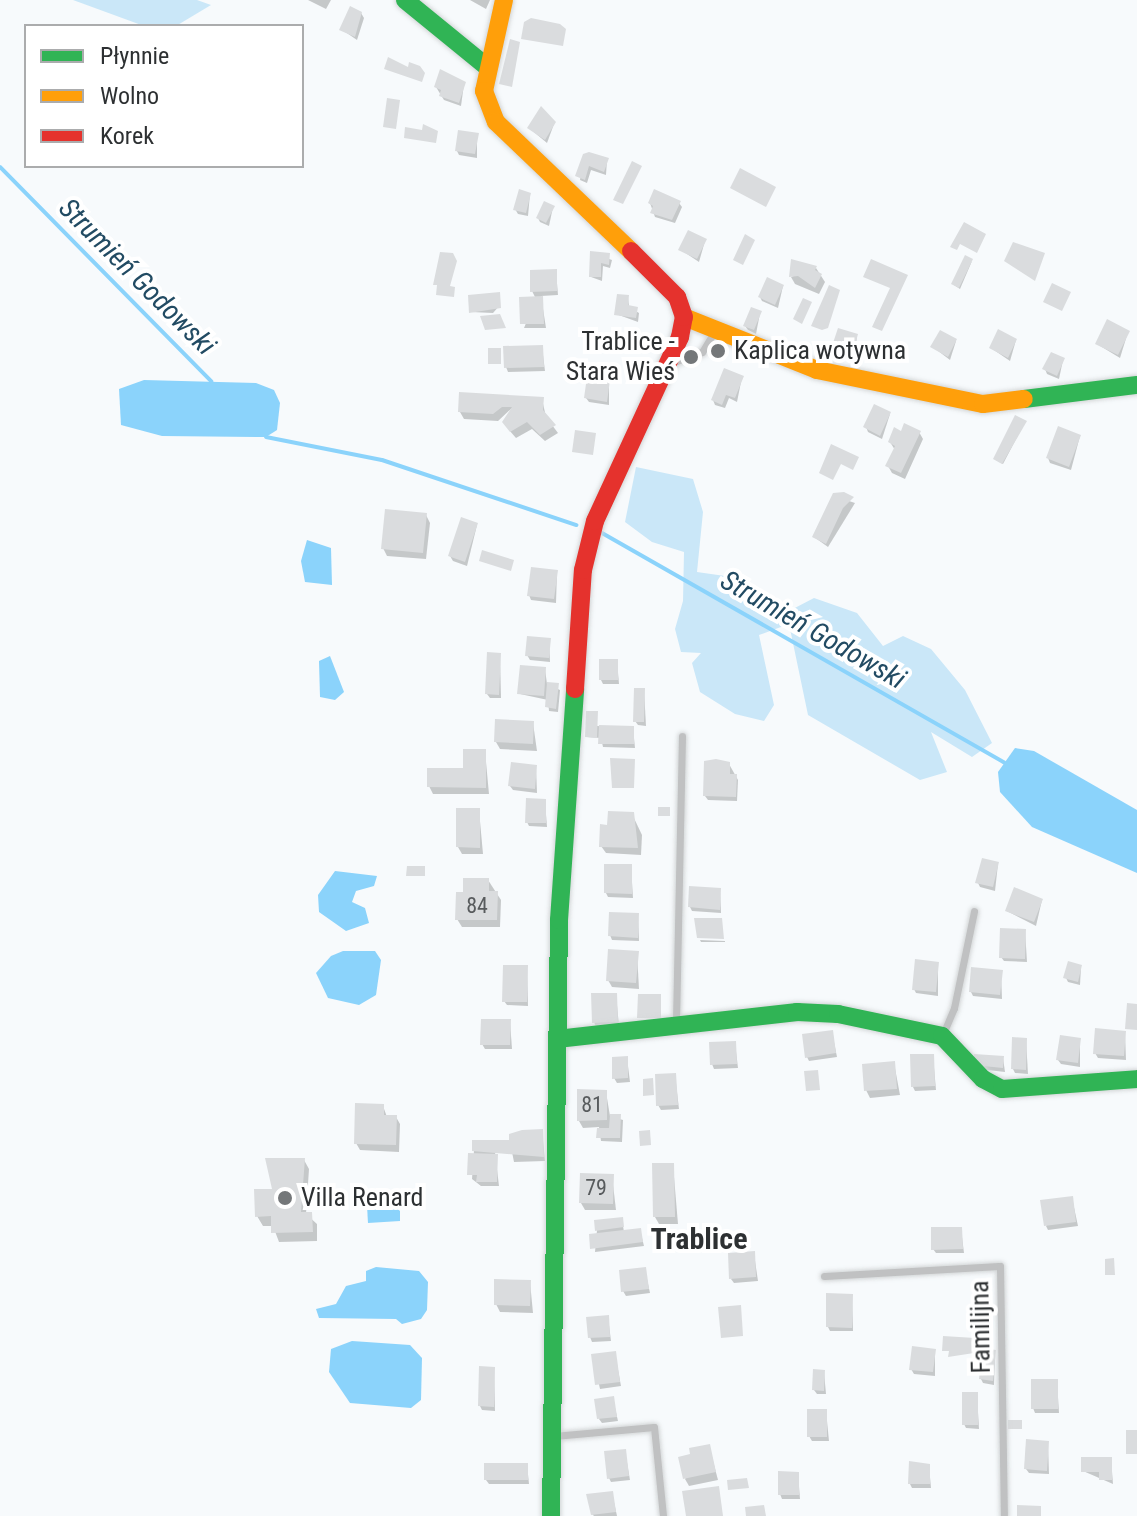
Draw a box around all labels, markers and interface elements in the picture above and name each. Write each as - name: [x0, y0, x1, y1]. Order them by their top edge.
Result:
- legend: [24, 24, 304, 168]
- text: Płynnie: [100, 42, 169, 70]
- text: Wolno: [100, 82, 159, 110]
- text: Korek: [100, 122, 154, 150]
- water label: Strumień Godowski: [52, 192, 222, 362]
- place label: Trablice - Stara Wieś: [566, 326, 675, 388]
- place label: Kaplica wotywna: [734, 335, 906, 367]
- marker: Kaplica wotywna: [709, 342, 727, 360]
- marker: Trablice - Stara Wieś: [682, 348, 700, 366]
- water label: Strumień Godowski: [715, 564, 911, 696]
- house number: 84: [466, 893, 488, 919]
- house number: 81: [581, 1092, 603, 1118]
- house number: 79: [585, 1175, 607, 1201]
- place label: Villa Renard: [301, 1182, 424, 1214]
- marker: Villa Renard: [276, 1189, 294, 1207]
- district label: Trablice: [650, 1221, 748, 1257]
- street label: Familijna: [965, 1280, 997, 1374]

